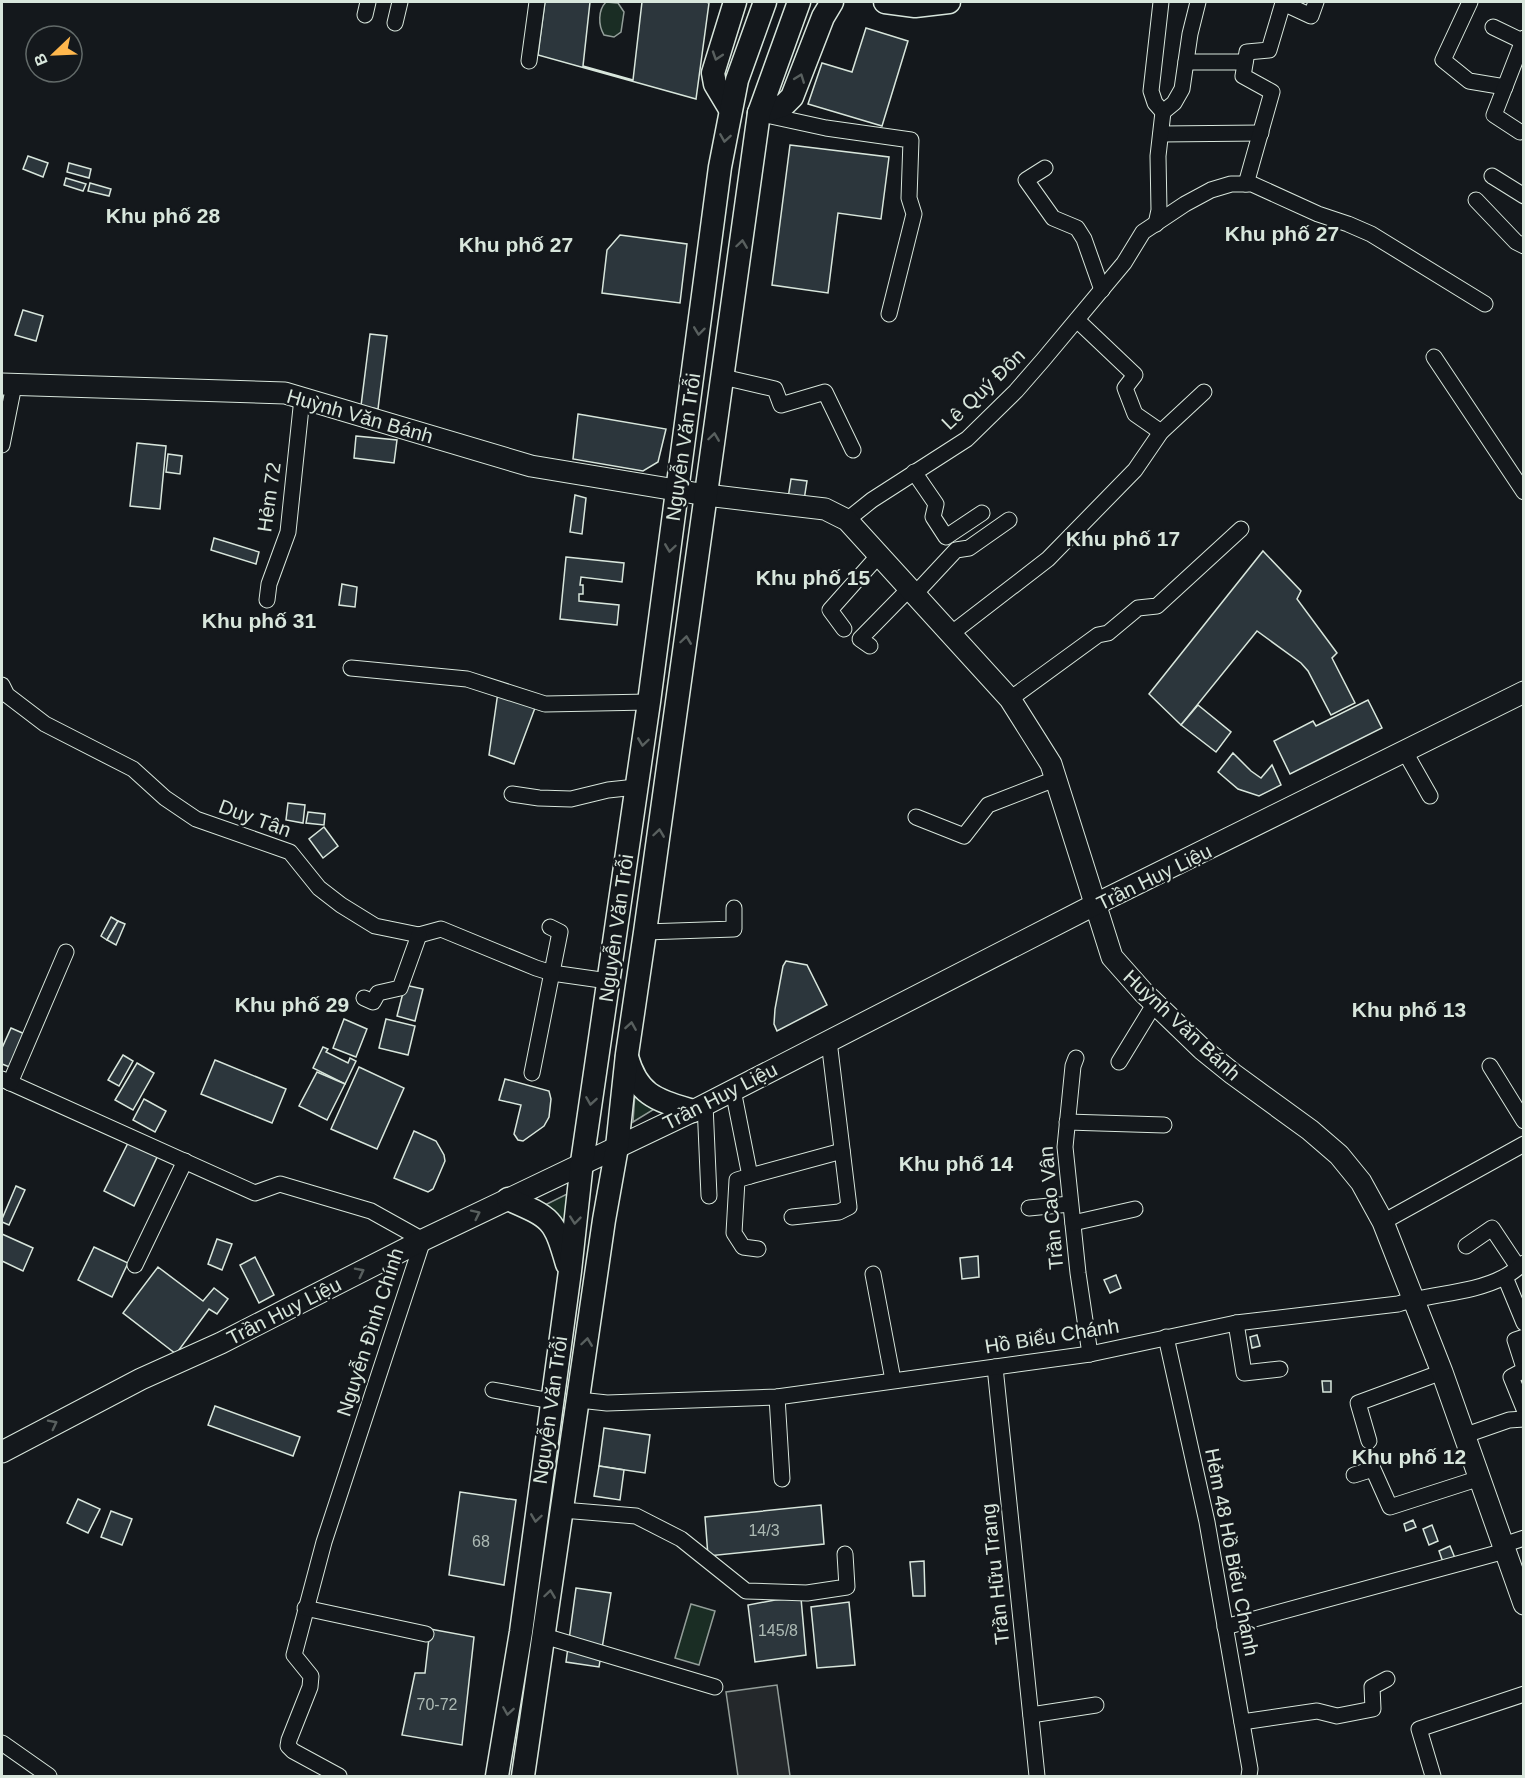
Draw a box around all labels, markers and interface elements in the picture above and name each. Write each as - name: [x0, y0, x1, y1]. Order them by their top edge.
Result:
- north arrow: [24, 24, 84, 84]
- one-way arrow: [712, 50, 724, 61]
- text: B: [31, 51, 51, 68]
- one-way arrow: [792, 73, 805, 84]
- one-way arrow: [719, 132, 732, 142]
- district label: Khu phố 28: [106, 204, 220, 227]
- district label: Khu phố 27: [1225, 222, 1339, 245]
- district label: Khu phố 27: [459, 233, 573, 256]
- one-way arrow: [735, 239, 747, 249]
- one-way arrow: [693, 326, 705, 335]
- street label: Lê Quý Ðôn: [937, 344, 1029, 434]
- street label: Nguyễn Văn Trỗi: [662, 372, 704, 522]
- street label: Huỳnh Văn Bánh: [284, 385, 436, 447]
- one-way arrow: [708, 432, 720, 442]
- street label: Hẻm 72: [253, 461, 285, 533]
- district label: Khu phố 17: [1066, 527, 1180, 550]
- one-way arrow: [664, 544, 676, 553]
- district label: Khu phố 15: [756, 566, 870, 589]
- district label: Khu phố 31: [202, 609, 316, 632]
- one-way arrow: [679, 635, 691, 645]
- one-way arrow: [638, 737, 650, 746]
- street label: Duy Tân: [216, 795, 294, 841]
- one-way arrow: [652, 828, 664, 838]
- street label: Trần Huy Liệu: [1093, 840, 1215, 914]
- street label: Nguyễn Văn Trỗi: [595, 853, 637, 1003]
- street label: Huỳnh Văn Bánh: [1119, 965, 1245, 1085]
- district label: Khu phố 29: [235, 993, 349, 1016]
- district label: Khu phố 13: [1352, 998, 1466, 1021]
- one-way arrow: [624, 1021, 637, 1031]
- street label: Trần Huy Liệu: [659, 1058, 781, 1134]
- one-way arrow: [586, 1096, 598, 1106]
- street label: Trần Cao Vân: [1035, 1145, 1067, 1271]
- district label: Khu phố 14: [899, 1152, 1013, 1175]
- one-way arrow: [470, 1210, 481, 1222]
- one-way arrow: [570, 1216, 582, 1225]
- street label: Nguyễn Đình Chính: [332, 1245, 408, 1419]
- one-way arrow: [353, 1268, 364, 1280]
- street label: Trần Huy Liệu: [223, 1273, 345, 1349]
- street label: Hồ Biểu Chánh: [983, 1315, 1121, 1357]
- street label: Nguyễn Văn Trỗi: [529, 1335, 571, 1485]
- one-way arrow: [580, 1337, 592, 1346]
- one-way arrow: [47, 1420, 58, 1432]
- district label: Khu phố 12: [1352, 1445, 1466, 1468]
- street label: Hẻm 48 Hồ Biểu Chánh: [1201, 1446, 1263, 1658]
- street label: Trần Hữu Trang: [977, 1502, 1013, 1646]
- one-way arrow: [530, 1513, 542, 1522]
- house number: 14/3: [748, 1522, 780, 1539]
- house number: 68: [472, 1533, 490, 1550]
- one-way arrow: [543, 1589, 555, 1599]
- house number: 145/8: [758, 1622, 798, 1639]
- house number: 70-72: [417, 1696, 458, 1713]
- one-way arrow: [502, 1706, 514, 1715]

